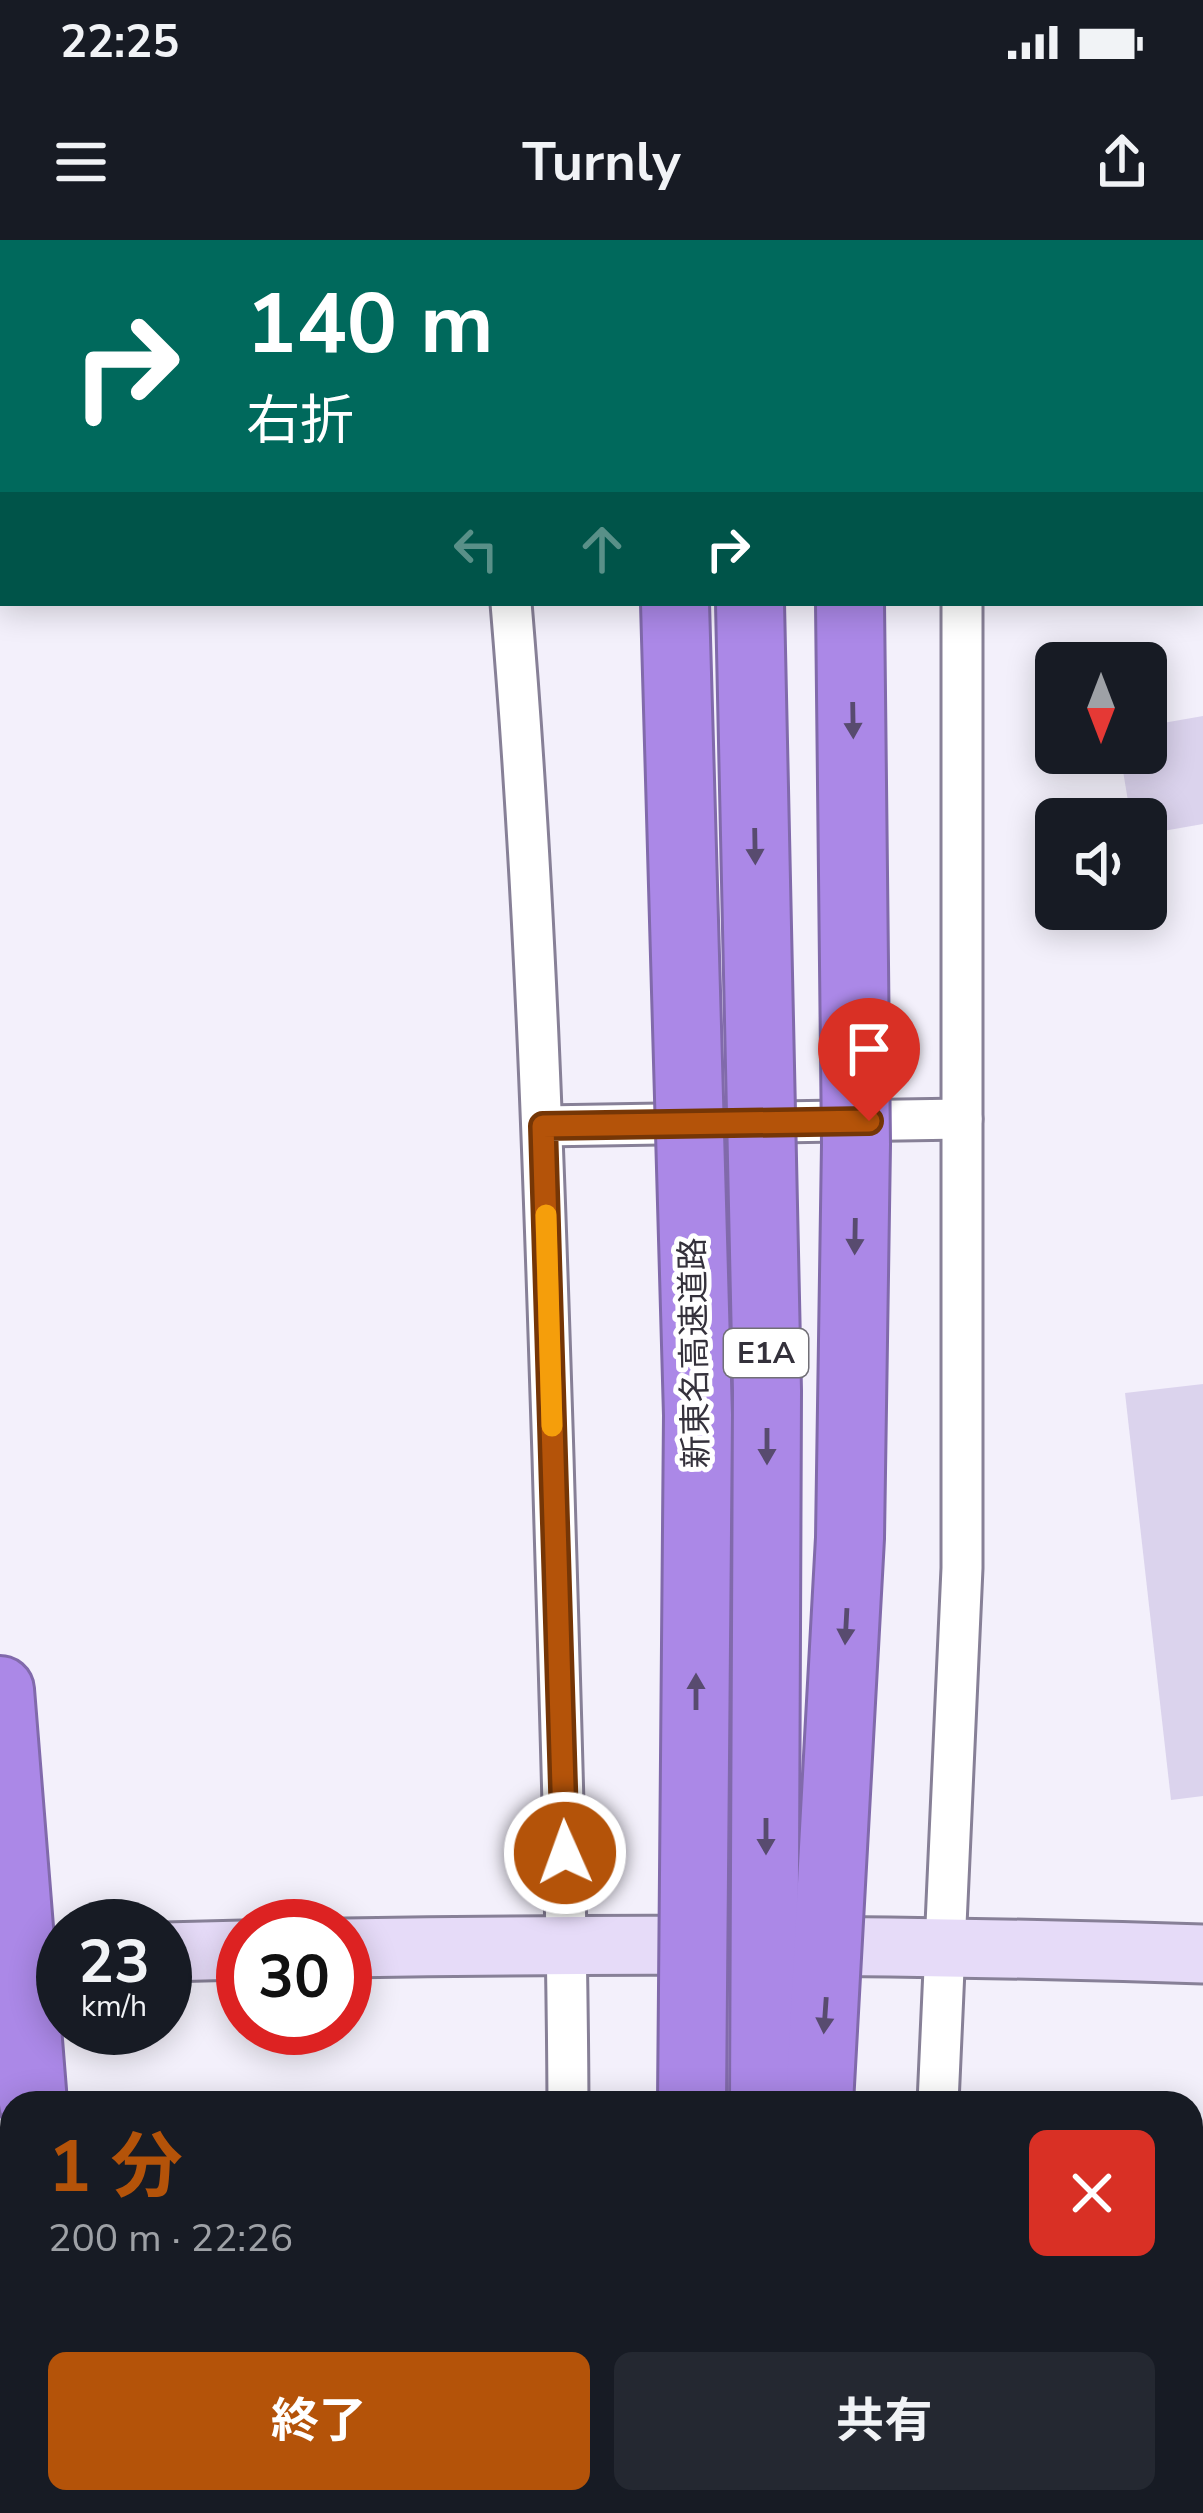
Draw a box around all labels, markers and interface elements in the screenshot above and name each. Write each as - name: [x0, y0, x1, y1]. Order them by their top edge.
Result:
- text: 22:25: [60, 12, 179, 73]
- text: Turnly: [522, 125, 681, 199]
- icon: menu: [48, 129, 114, 195]
- icon: share: [1089, 129, 1155, 195]
- text: 140 m: [246, 267, 494, 382]
- icon: right: [48, 288, 204, 444]
- text: 右折: [246, 384, 354, 458]
- icon: left: [443, 516, 509, 582]
- icon: ahead: [569, 516, 635, 582]
- icon: right: [695, 516, 761, 582]
- north arrow: [1035, 642, 1167, 774]
- map controls: [1035, 642, 1167, 930]
- one-way arrow: [843, 702, 862, 740]
- button: sound: [1035, 798, 1167, 930]
- one-way arrow: [746, 828, 765, 866]
- pin: [818, 998, 920, 1121]
- icon: arrive: [836, 1016, 902, 1082]
- one-way arrow: [845, 1218, 864, 1256]
- street label: 新東名高速道路: [670, 1237, 720, 1469]
- road number: E1A: [724, 1329, 808, 1377]
- one-way arrow: [757, 1428, 777, 1466]
- one-way arrow: [836, 1608, 855, 1646]
- one-way arrow: [686, 1672, 705, 1710]
- position arrow: [502, 1790, 628, 1916]
- one-way arrow: [756, 1818, 776, 1856]
- speed limit sign: 30: [216, 1899, 372, 2055]
- text: 23: [78, 1921, 150, 2003]
- text: km/h: [81, 1986, 147, 2027]
- one-way arrow: [816, 1997, 835, 2034]
- text: 1 分: [48, 2118, 183, 2216]
- button: close: [1029, 2130, 1155, 2256]
- text: 200 m · 22:26: [48, 2212, 293, 2265]
- button: 終了: [48, 2352, 590, 2490]
- button: 共有: [614, 2352, 1155, 2490]

